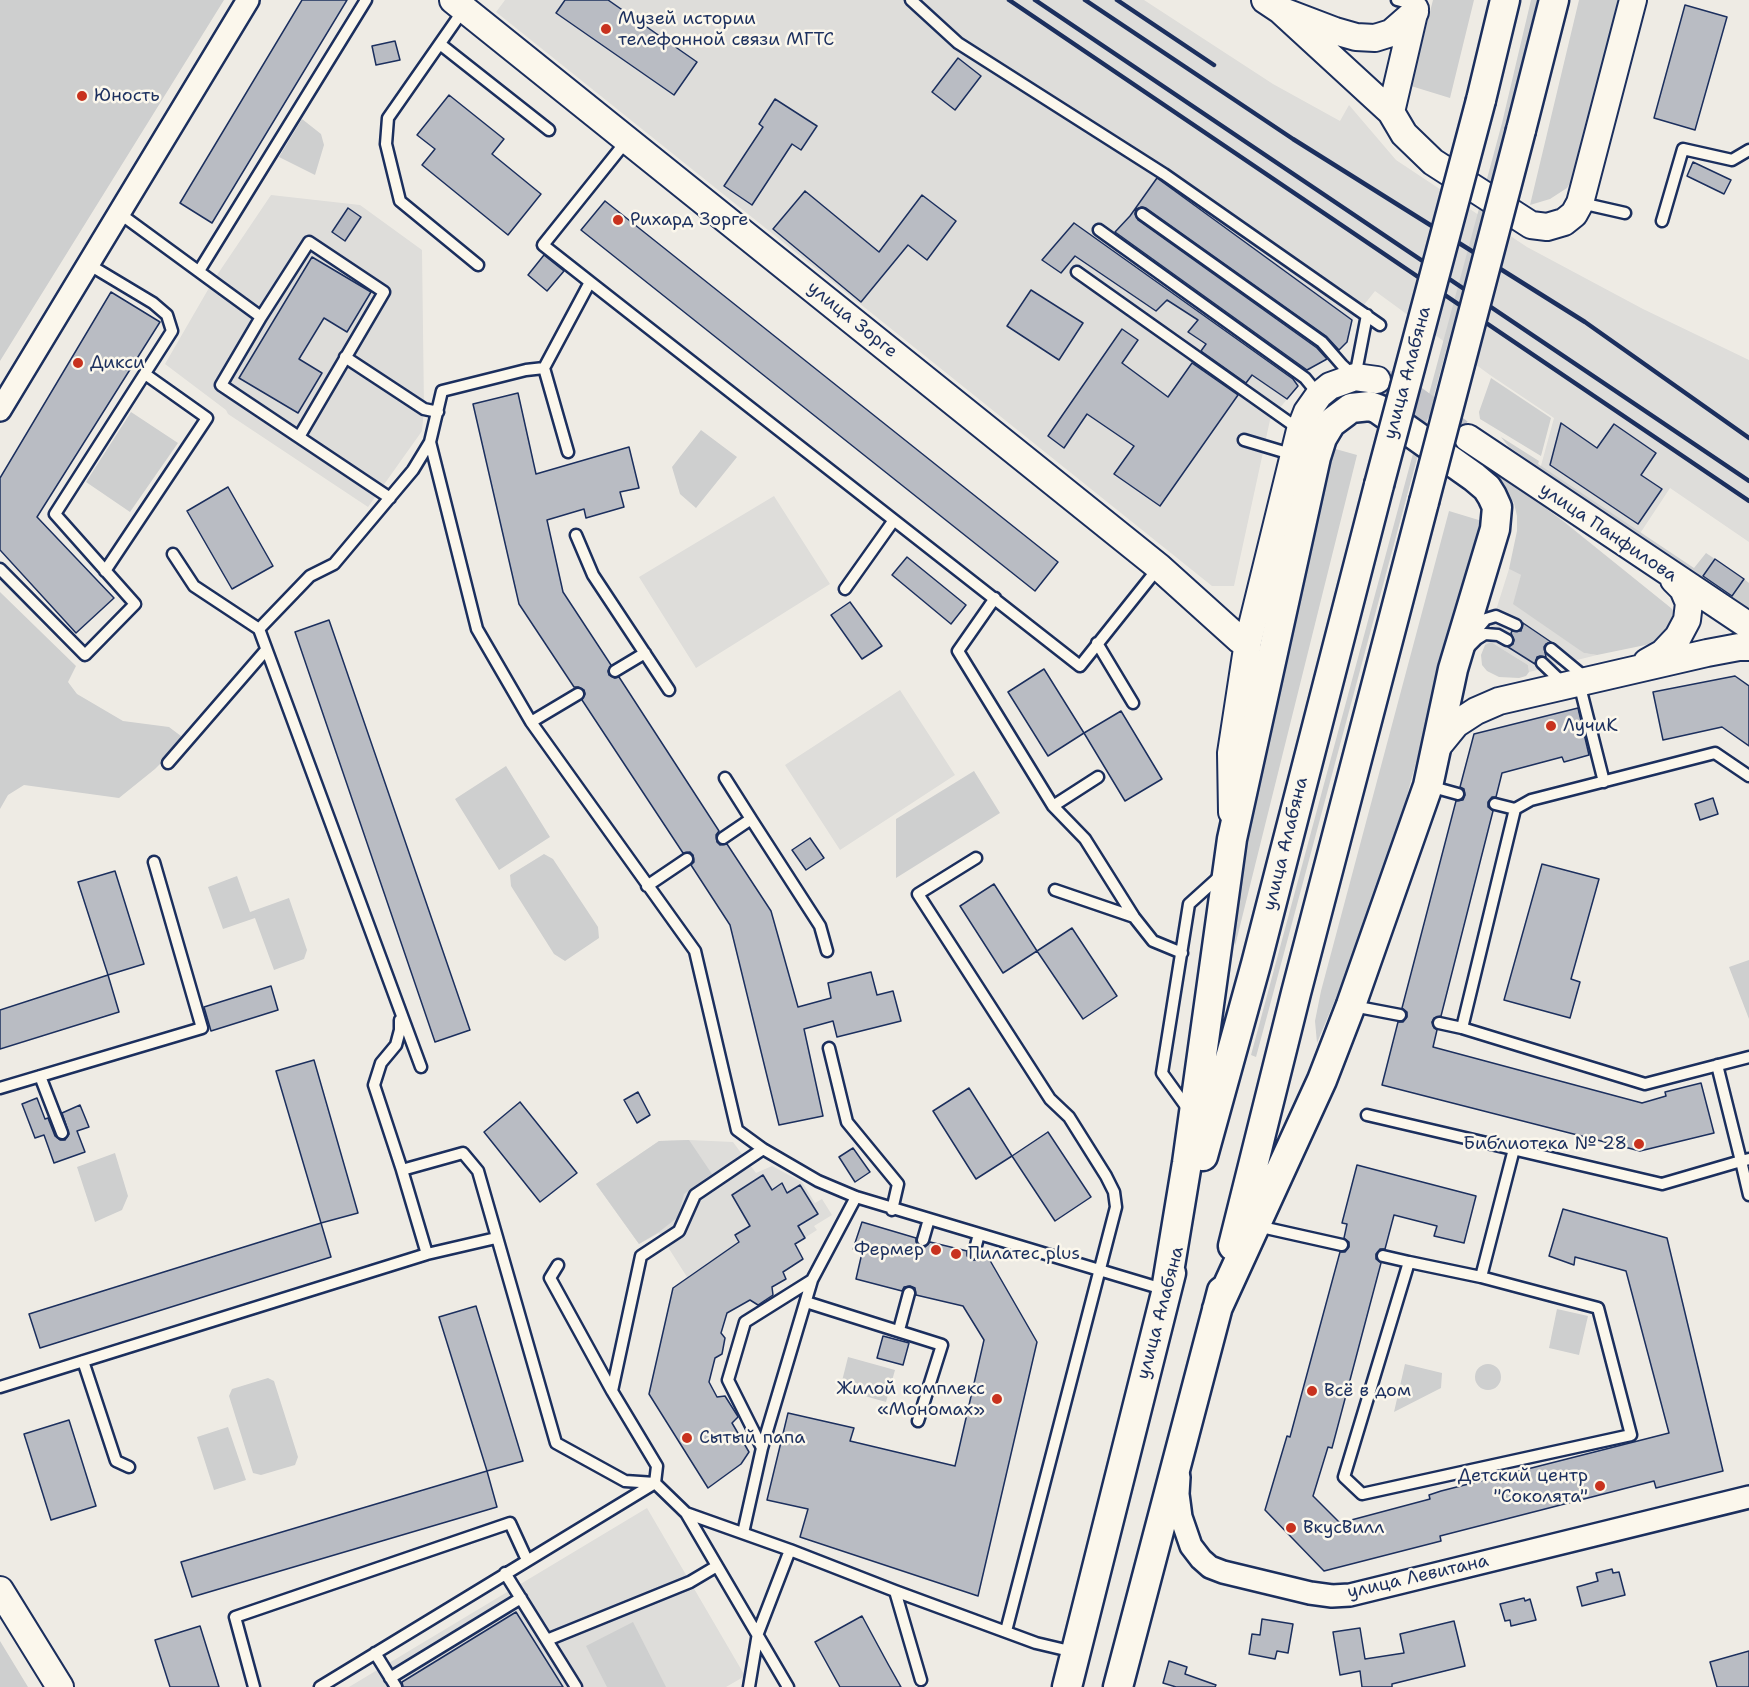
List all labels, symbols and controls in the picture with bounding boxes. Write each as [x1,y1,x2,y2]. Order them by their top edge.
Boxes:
place label: Музей истории телефонной связи МГТС [618,8,834,50]
marker: Музей истории телефонной связи МГТС [599,22,613,36]
place label: Юность [94,85,160,107]
marker: Юность [75,89,89,103]
place label: Рихард Зорге [630,209,749,231]
marker: Рихард Зорге [611,213,625,227]
street label: улица Зорге [803,277,901,363]
street label: улица Алабяна [1380,304,1436,442]
place label: Дикси [90,352,145,374]
marker: Дикси [71,356,85,370]
street label: улица Панфилова [1535,479,1681,587]
place label: ЛучиК [1563,715,1618,737]
marker: ЛучиК [1544,719,1558,733]
street label: улица Алабяна [1259,775,1313,913]
place label: Библиотека № 28 [1463,1133,1627,1155]
marker: Библиотека № 28 [1632,1137,1646,1151]
place label: Фермер [854,1239,924,1261]
marker: Фермер [929,1243,943,1257]
place label: Пилатес plus [968,1243,1080,1265]
street label: улица Алабяна [1133,1244,1189,1382]
marker: Пилатес plus [949,1247,963,1261]
place label: Жилой комплекс «Мономах» [836,1378,985,1420]
place label: Всё в дом [1324,1380,1411,1402]
marker: Всё в дом [1305,1384,1319,1398]
marker: Жилой комплекс «Мономах» [990,1392,1004,1406]
place label: Сытый папа [699,1427,806,1449]
marker: Сытый папа [680,1431,694,1445]
place label: Детский центр "Соколята" [1458,1465,1588,1508]
marker: Детский центр "Соколята" [1593,1479,1607,1493]
place label: ВкусВилл [1303,1517,1384,1539]
marker: ВкусВилл [1284,1521,1298,1535]
street label: улица Левитана [1345,1550,1491,1604]

